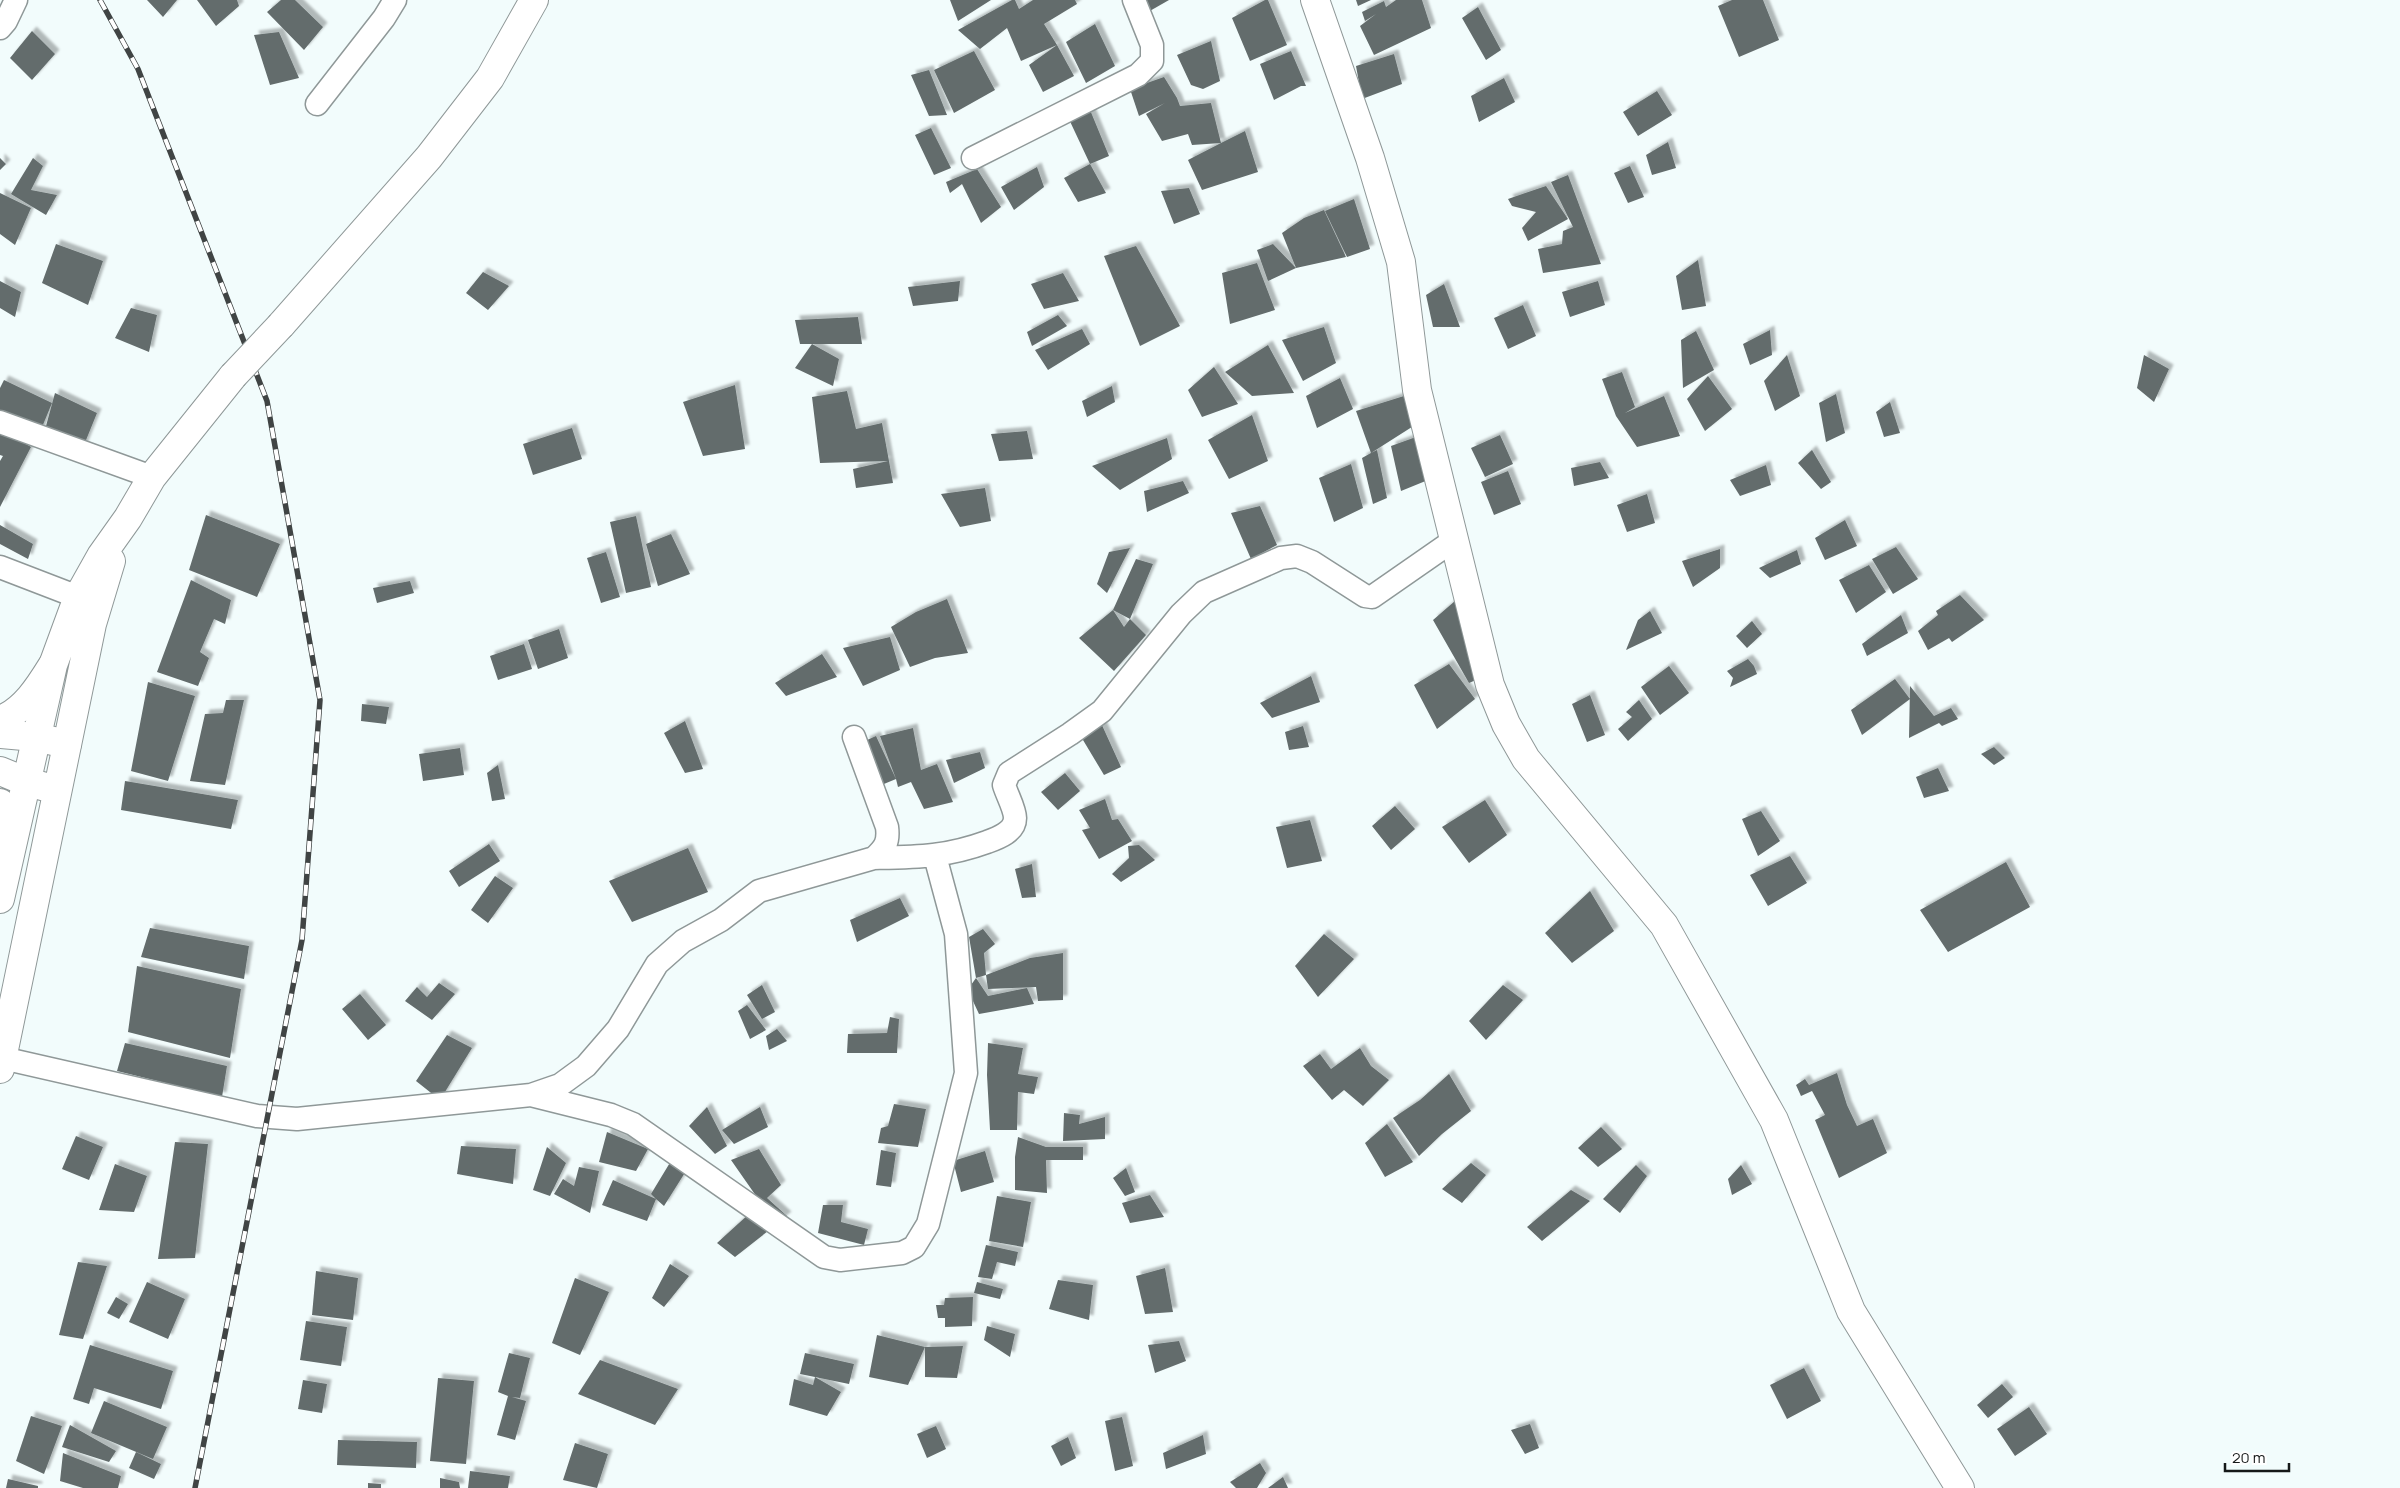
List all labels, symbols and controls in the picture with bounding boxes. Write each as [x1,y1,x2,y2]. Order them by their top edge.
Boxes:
scale bar [2225,1440,2289,1472]
text: 20 m [2232,1447,2265,1468]

